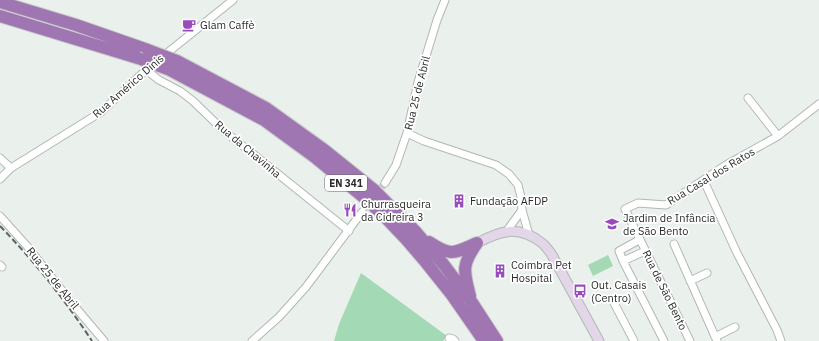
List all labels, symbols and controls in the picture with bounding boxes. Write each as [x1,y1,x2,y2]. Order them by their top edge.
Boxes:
cafe icon: Glam Caffè [181,17,197,33]
place label: Glam Caffè [200,18,255,32]
street label: Rua Américo Dinis [89,51,167,121]
street label: Rua 25 de Abril [401,55,433,131]
street label: Rua da Chavinha [212,117,284,181]
street label: Rua Casal dos Ratos [665,144,757,208]
road number: EN 341 [325,175,367,191]
building icon: Fundação AFDP [451,193,467,209]
place label: Fundação AFDP [470,194,548,208]
place label: Churrasqueira da Cidreira 3 [361,197,431,224]
restaurant icon: Churrasqueira da Cidreira 3 [342,202,358,218]
place label: Jardim de Infância de São Bento [623,211,715,238]
school or university icon: Jardim de Infância de São Bento [604,216,620,232]
street label: Rua 25 de Abril [24,244,82,312]
street label: Rua de São Bento [640,248,690,332]
place label: Coimbra Pet Hospital [511,258,572,285]
building icon: Coimbra Pet Hospital [492,263,508,279]
place label: Out. Casais (Centro) [591,278,647,305]
bus stop icon: Out. Casais (Centro) [572,283,588,299]

